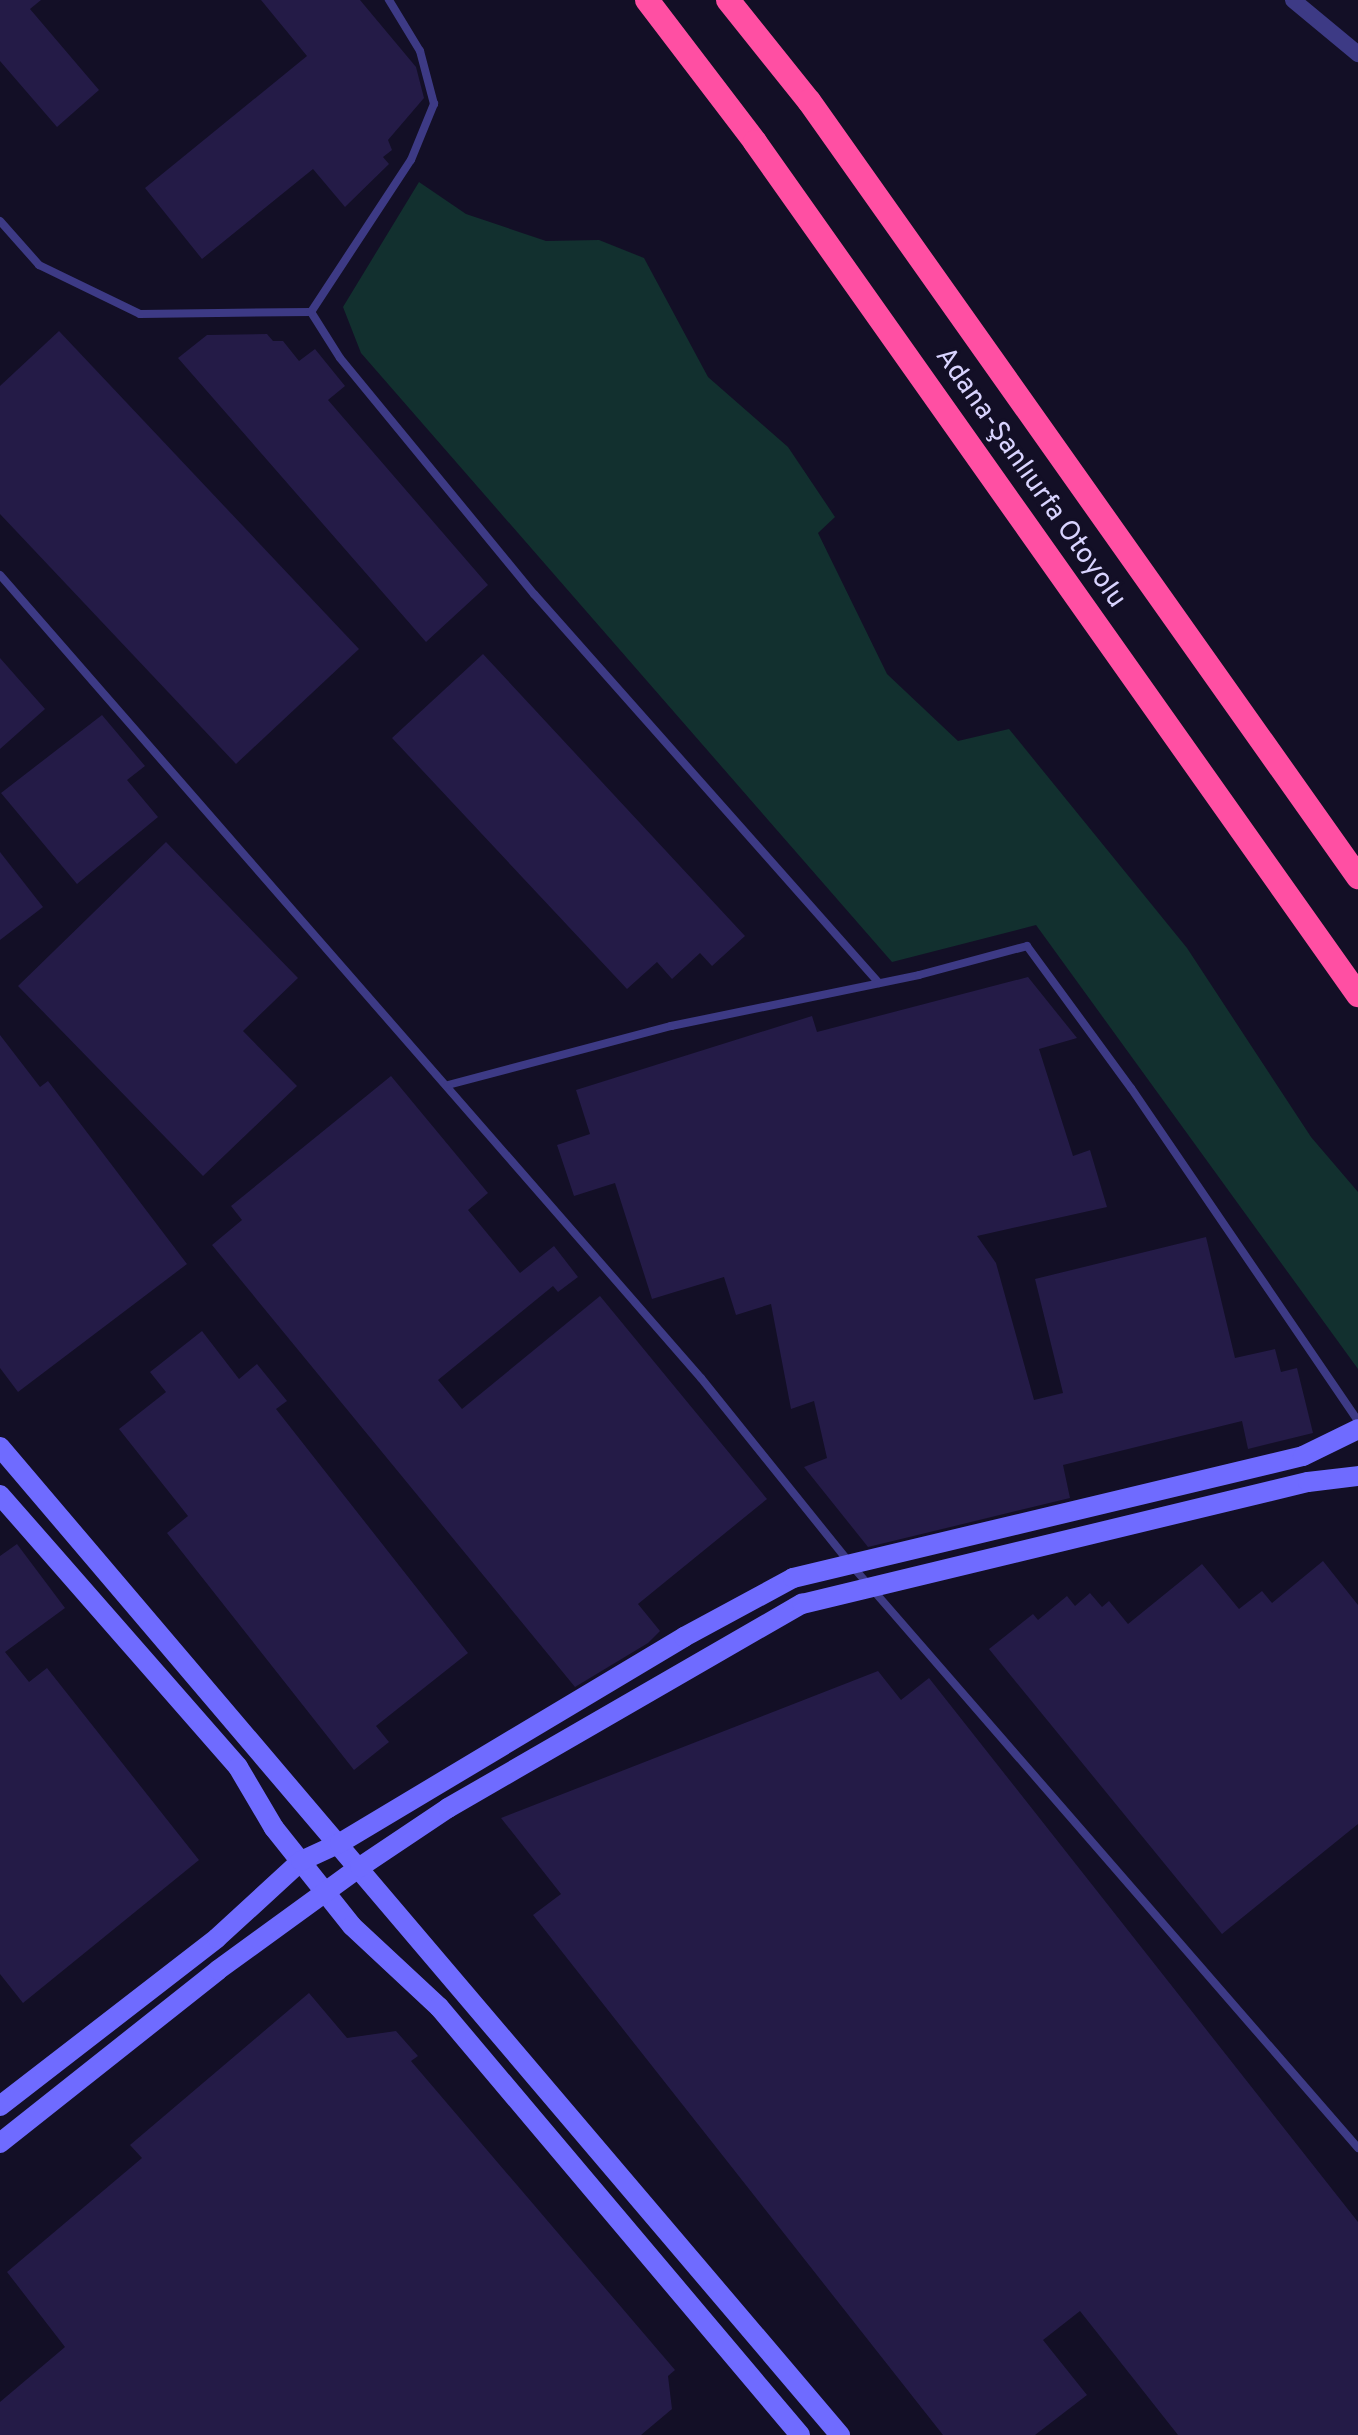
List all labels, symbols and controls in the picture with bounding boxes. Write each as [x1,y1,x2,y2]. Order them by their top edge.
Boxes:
street label: Adana-Şanlıurfa Otoyolu [927,341,1133,615]

